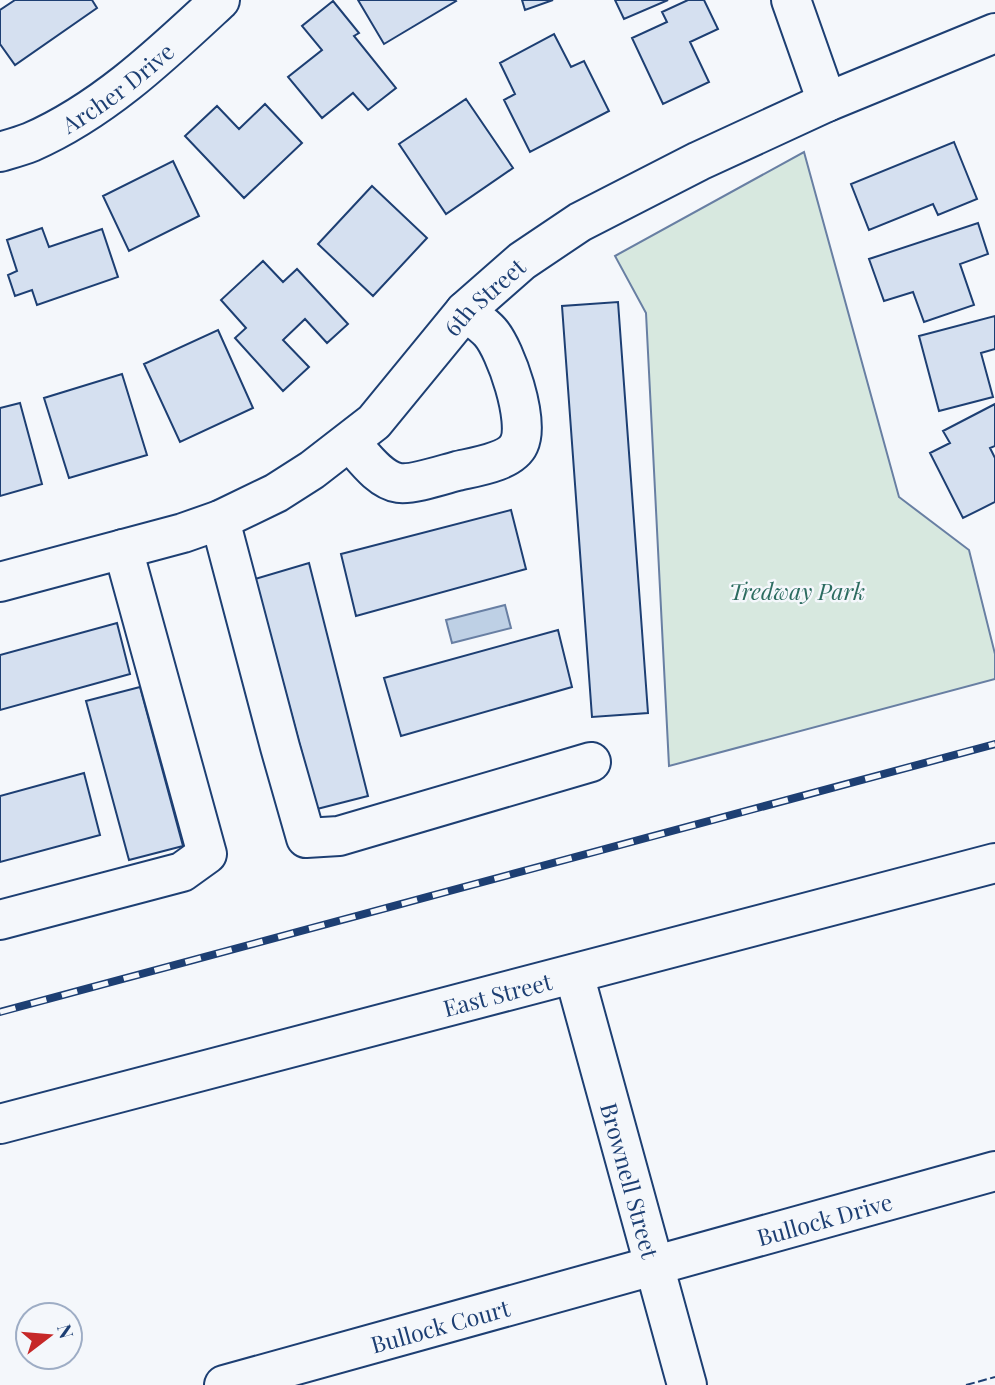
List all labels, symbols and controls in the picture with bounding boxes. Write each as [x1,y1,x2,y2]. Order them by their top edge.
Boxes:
street label: Archer Drive [55,35,180,140]
street label: 6th Street [436,250,532,342]
park label: Tredway Park [729,575,865,606]
street label: East Street [440,964,556,1023]
street label: Brownell Street [595,1099,667,1263]
street label: Bullock Drive [753,1185,895,1252]
street label: Bullock Court [367,1291,514,1359]
north arrow [14,1301,84,1371]
text: N [52,1321,81,1341]

